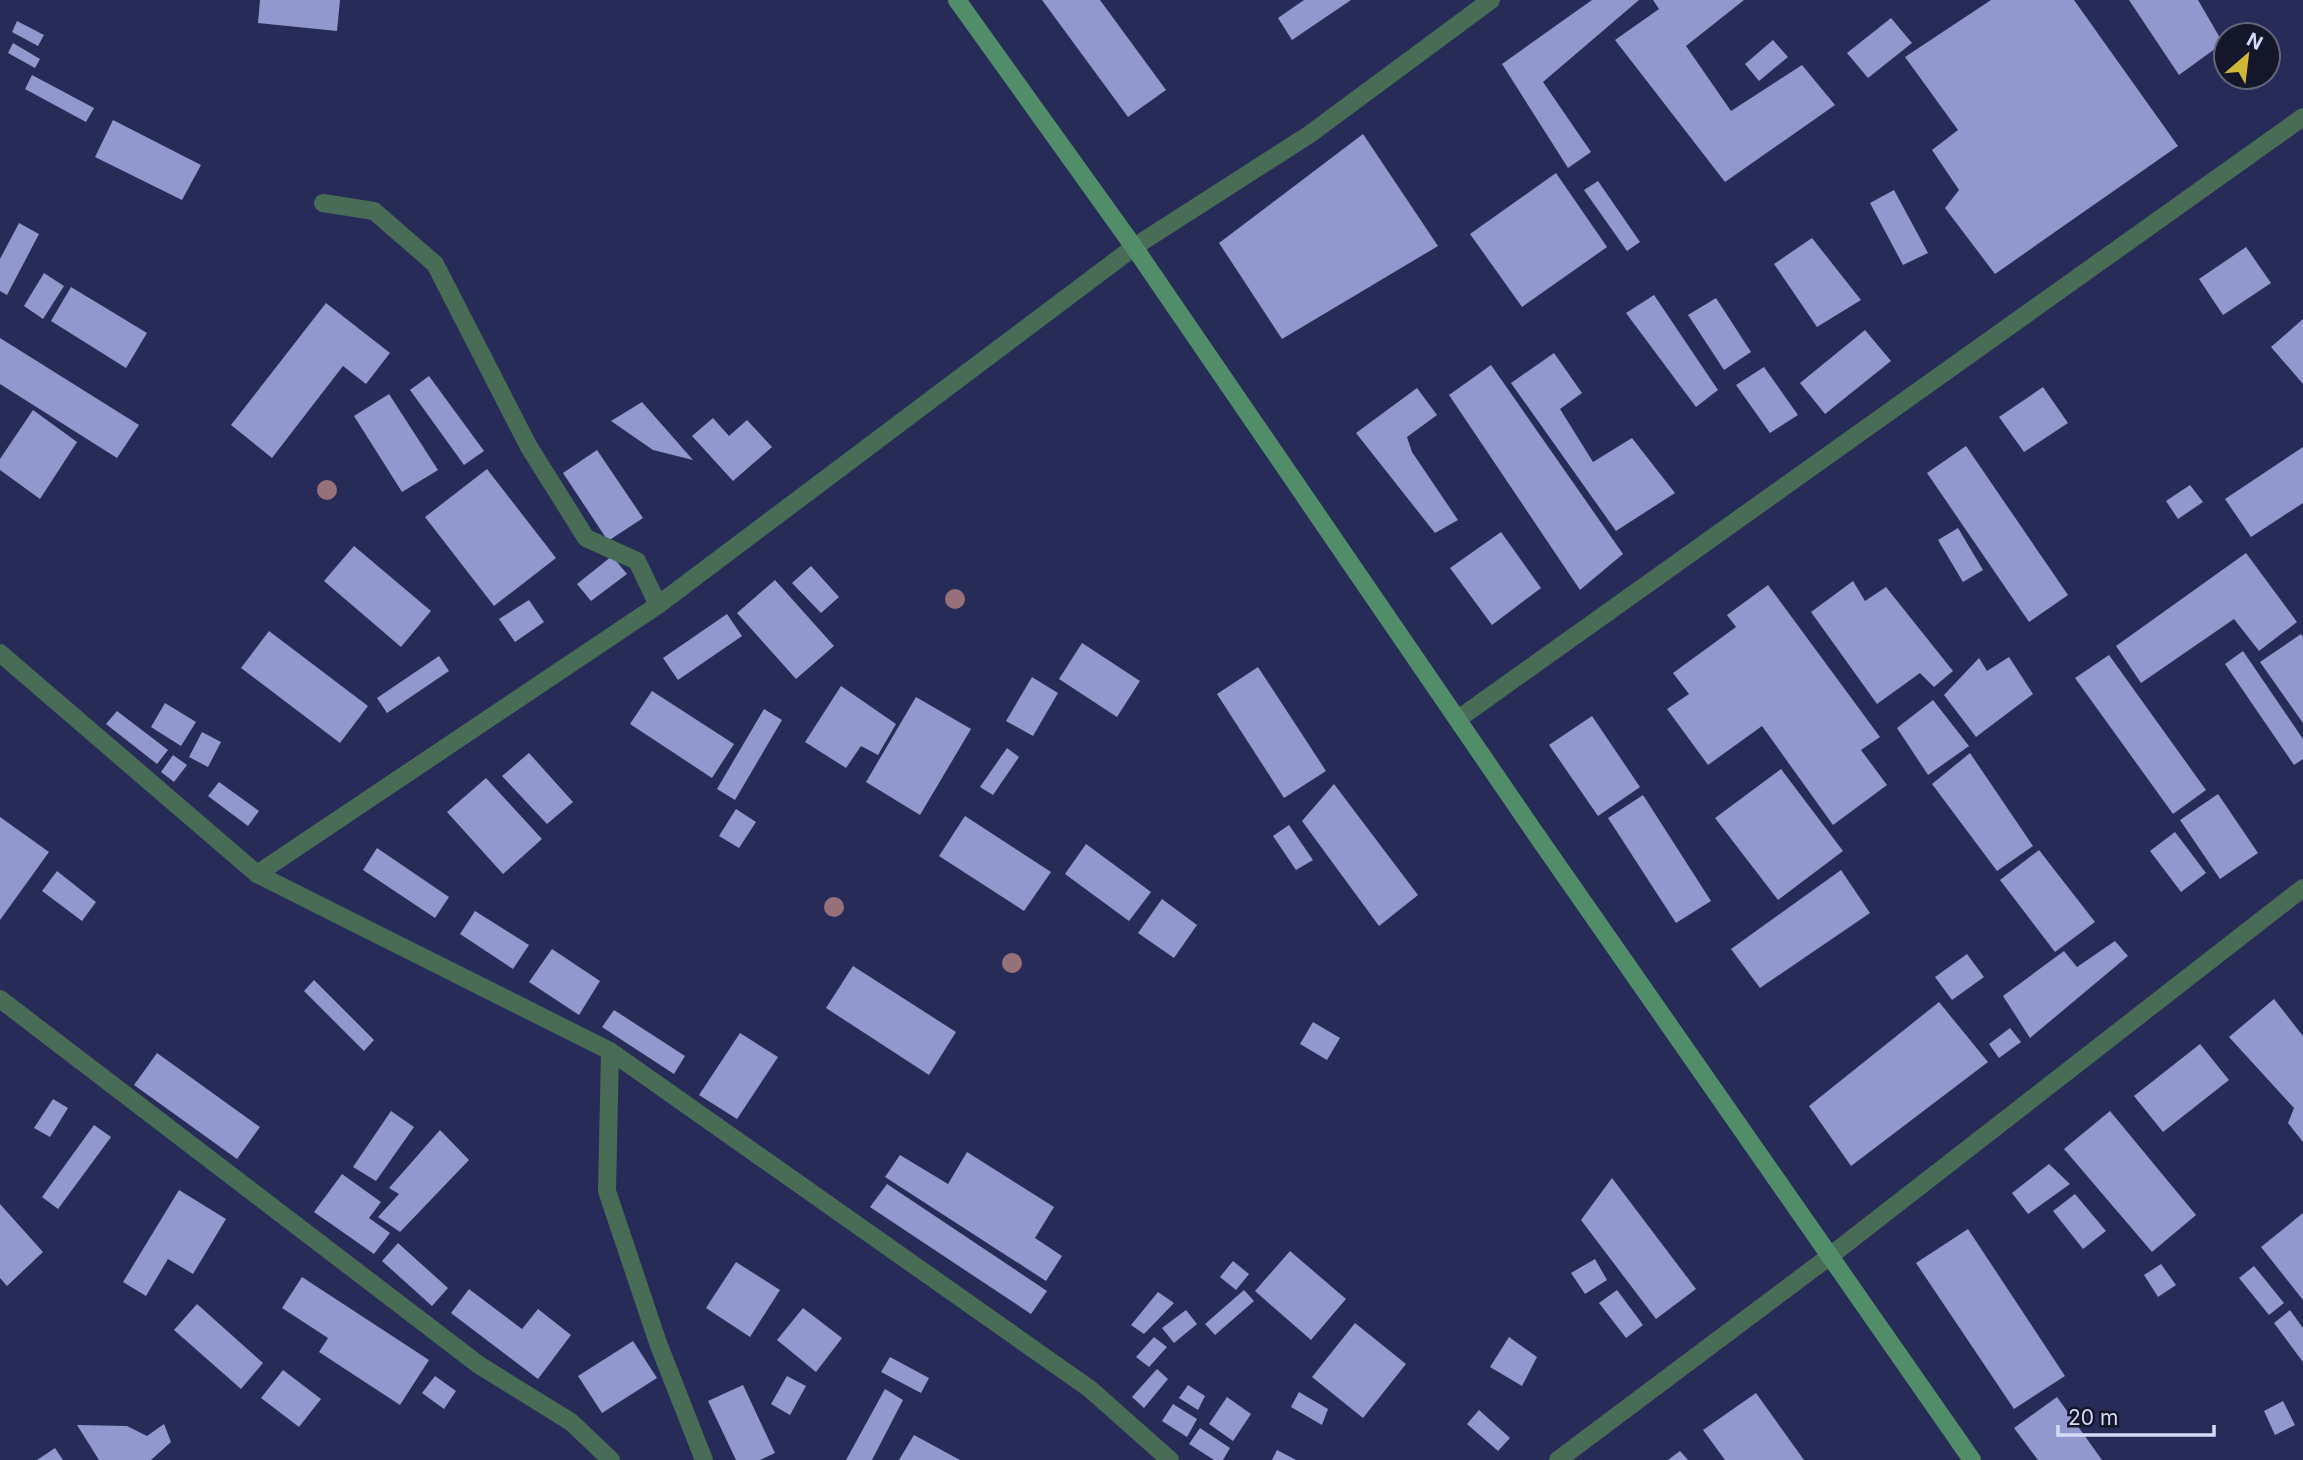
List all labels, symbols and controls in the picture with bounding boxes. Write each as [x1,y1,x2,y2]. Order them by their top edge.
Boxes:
north arrow [2212,21,2282,91]
text: N [2243,28,2267,55]
scale bar [2058,1394,2214,1438]
text: 20 m [2068,1405,2118,1430]

